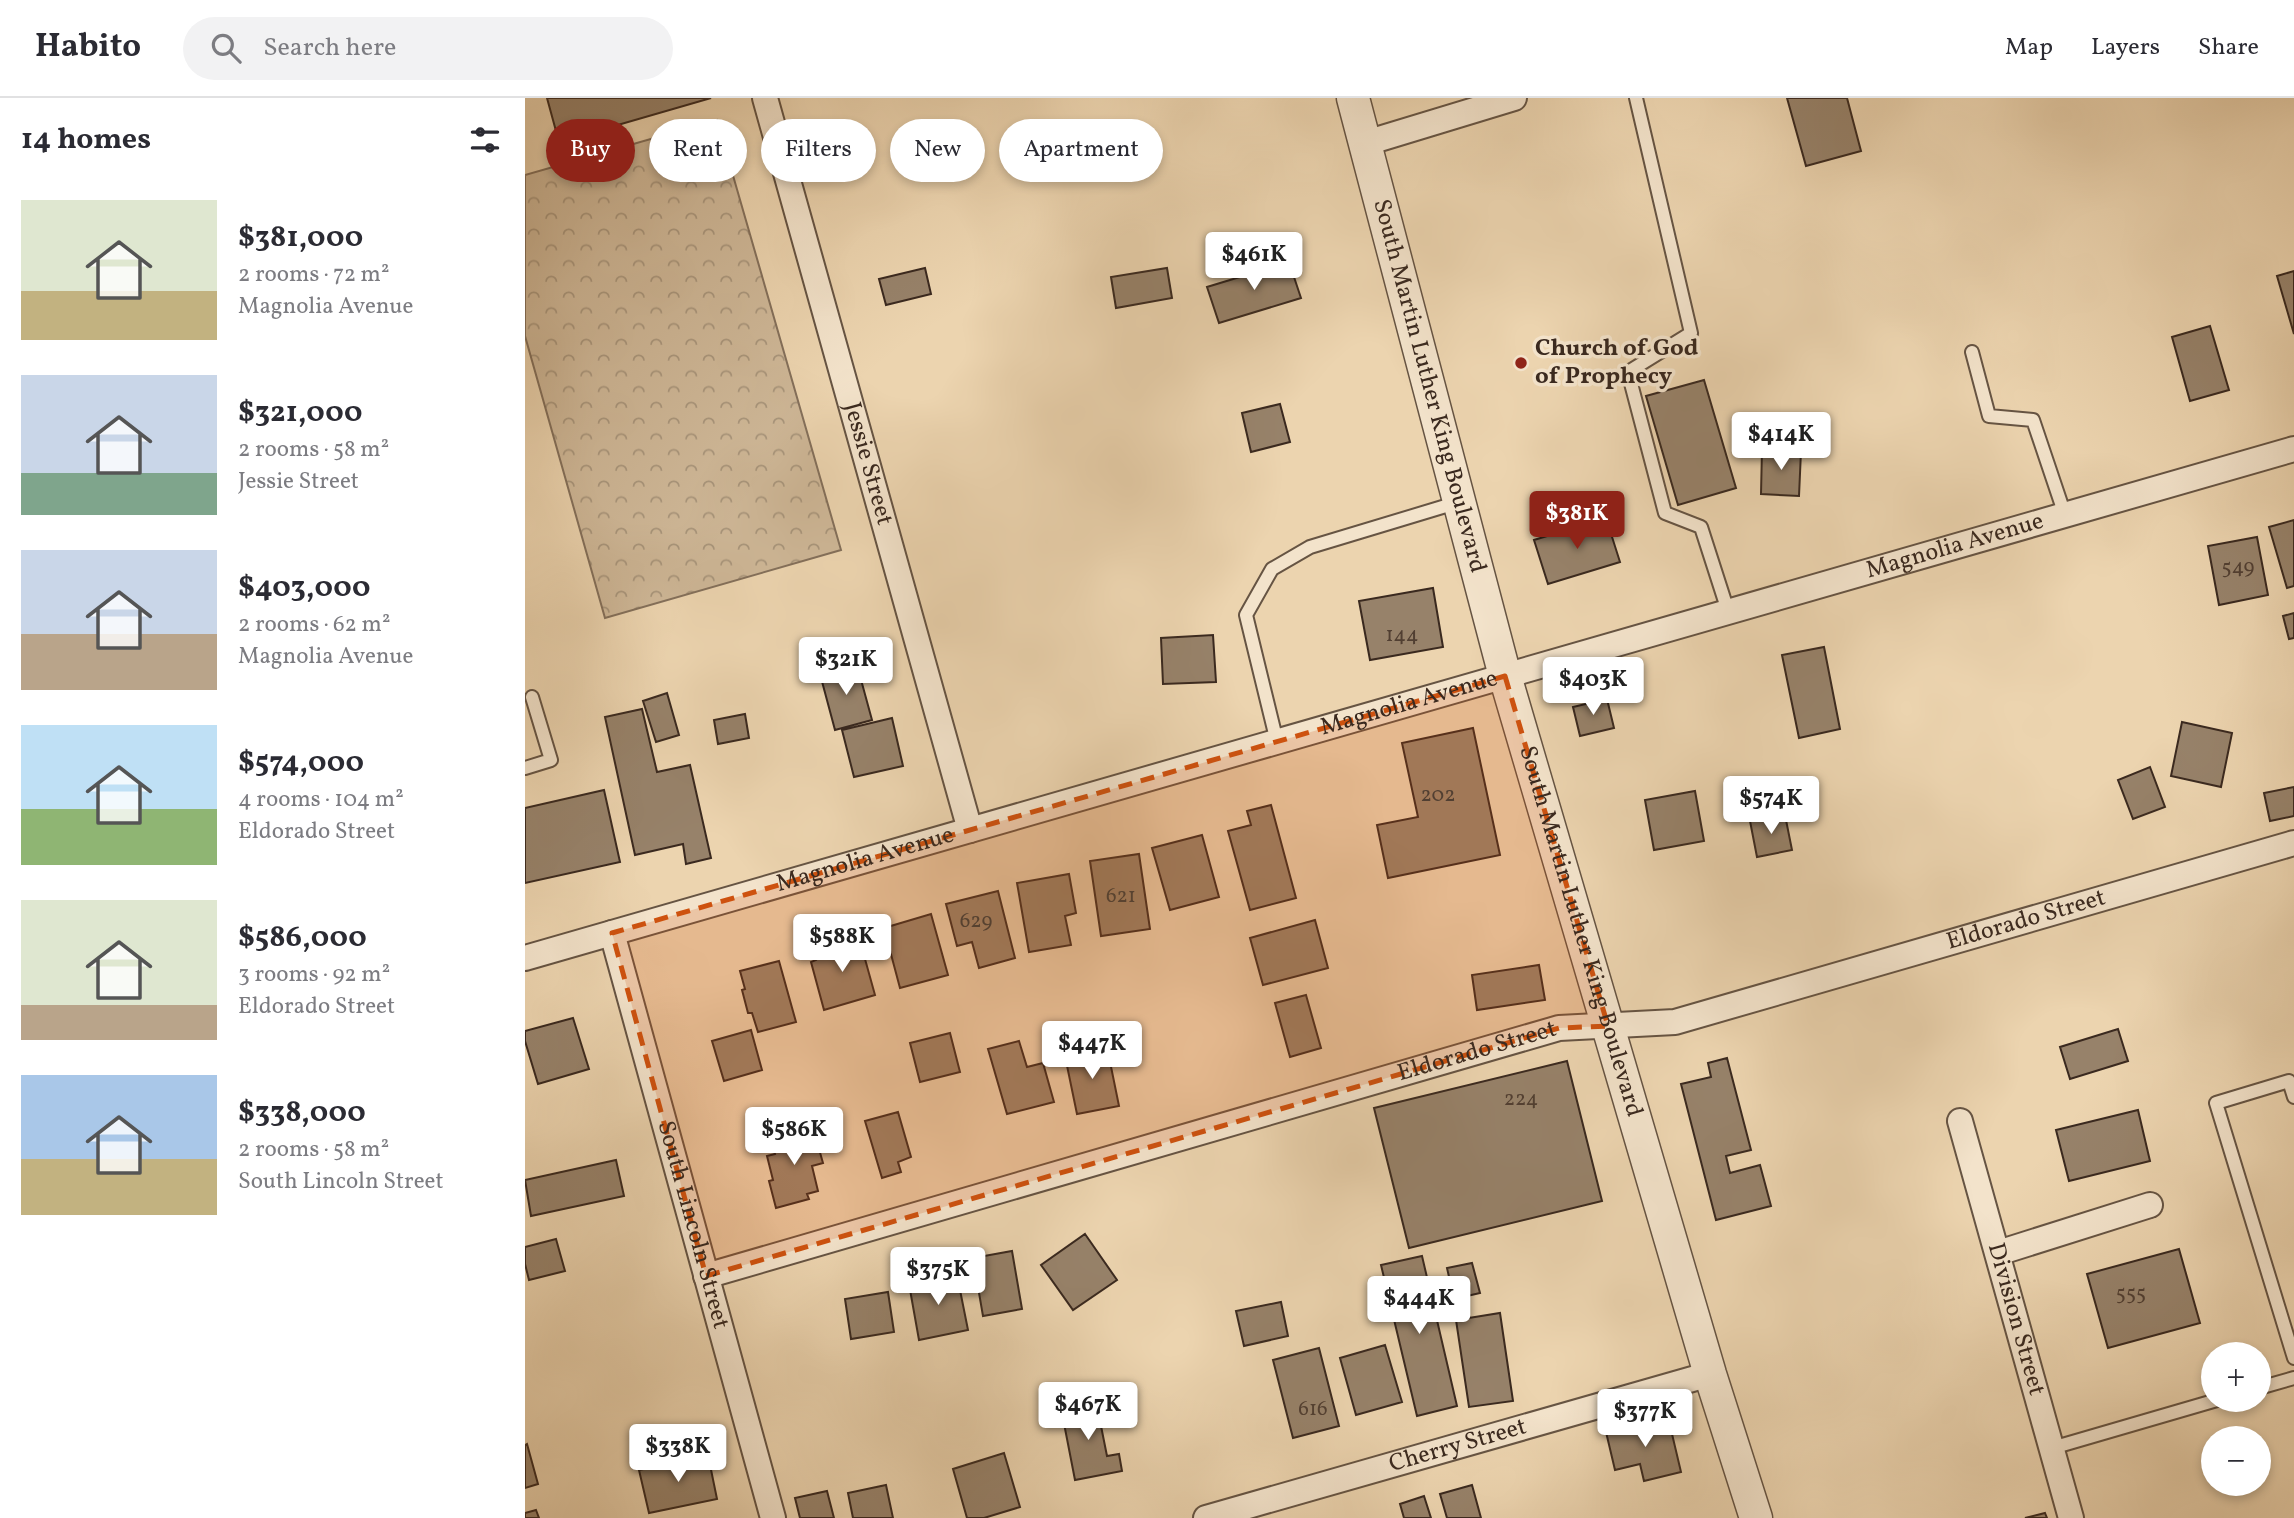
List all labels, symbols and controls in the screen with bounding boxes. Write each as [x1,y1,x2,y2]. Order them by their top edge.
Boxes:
search box [183,17,673,80]
text: Habito [35,25,141,71]
icon: search [207,29,245,67]
text: Search here [263,30,396,66]
text: Map [2005,31,2053,65]
text: Layers [2091,31,2160,65]
text: Share [2198,31,2259,65]
text: 14 homes [21,119,151,161]
chip: Buy [546,119,635,182]
chip: Rent [649,119,747,182]
chip: Filters [761,119,876,182]
chip: New [890,119,985,182]
chip: Apartment [999,119,1163,182]
icon: filters [466,121,504,159]
street label: South Martin Luther King Boulevard [1363,196,1494,577]
text: $381,000 [238,217,363,259]
icon: home [77,228,161,312]
pin: $461K [1205,232,1303,292]
text: $461K [1221,239,1287,271]
text: 2 rooms · 72 m² [238,259,389,291]
text: Magnolia Avenue [238,291,413,323]
place label: Church of God of Prophecy [1535,332,1699,394]
marker: Church of God of Prophecy [1513,355,1529,371]
text: $321,000 [238,392,362,434]
street label: Jessie Street [834,399,901,529]
icon: home [77,403,161,487]
pin: $414K [1732,412,1830,472]
text: $414K [1748,419,1814,451]
text: 2 rooms · 58 m² [238,434,389,466]
text: Jessie Street [238,466,359,498]
pin: $381K [1528,491,1626,551]
text: $381K [1546,498,1609,530]
street label: Magnolia Avenue [1862,505,2048,588]
house number: 549 [2222,553,2255,582]
text: $403,000 [238,567,370,609]
icon: home [77,578,161,662]
text: 2 rooms · 62 m² [238,609,390,641]
house number: 144 [1385,621,1419,650]
pin: $321K [797,638,895,697]
text: Magnolia Avenue [238,641,413,673]
text: $321K [815,644,877,676]
pin: $403K [1544,658,1642,717]
street label: Magnolia Avenue [1316,662,1502,745]
text: $403K [1559,664,1627,696]
text: $574,000 [238,742,364,784]
street label: South Martin Luther King Boulevard [1509,742,1651,1121]
icon: home [77,753,161,837]
pin: $574K [1722,776,1820,836]
house number: 202 [1421,781,1455,810]
text: $574K [1739,783,1803,815]
text: 4 rooms · 104 m² [238,784,404,816]
text: Eldorado Street [238,816,395,848]
street label: Magnolia Avenue [772,818,958,902]
street label: Eldorado Street [1943,881,2110,960]
house number: 621 [1106,882,1136,911]
house number: 629 [960,907,992,936]
pin: $588K [793,914,891,974]
text: $586,000 [238,917,367,959]
text: $588K [809,921,875,953]
icon: home [77,928,161,1012]
text: 3 rooms · 92 m² [238,959,390,991]
text: Eldorado Street [238,991,395,1023]
street label: Eldorado Street [1394,1013,1561,1091]
pin: $447K [1043,1021,1141,1081]
text: $447K [1058,1028,1126,1060]
house number: 224 [1504,1085,1538,1114]
text: $338,000 [238,1092,366,1134]
icon: home [77,1103,161,1187]
pin: $586K [745,1108,843,1167]
text: $586K [761,1114,827,1146]
street label: South Lincoln Street [648,1117,737,1333]
text: 2 rooms · 58 m² [238,1134,389,1166]
text: South Lincoln Street [238,1166,444,1198]
street label: Division Street [1978,1239,2053,1400]
pin: $375K [889,1248,987,1307]
text: $375K [906,1254,970,1286]
pin: $444K [1370,1276,1468,1336]
house number: 555 [2116,1279,2146,1308]
text: $444K [1383,1283,1455,1315]
map controls [2201,1342,2271,1496]
button: + [2201,1342,2271,1412]
pin: $467K [1039,1382,1137,1442]
text: $467K [1055,1389,1121,1421]
pin: $377K [1596,1390,1694,1449]
house number: 616 [1298,1395,1328,1424]
text: $377K [1613,1396,1677,1428]
street label: Cherry Street [1385,1410,1531,1482]
pin: $338K [629,1424,727,1484]
button: − [2201,1426,2271,1496]
text: $338K [645,1431,711,1463]

